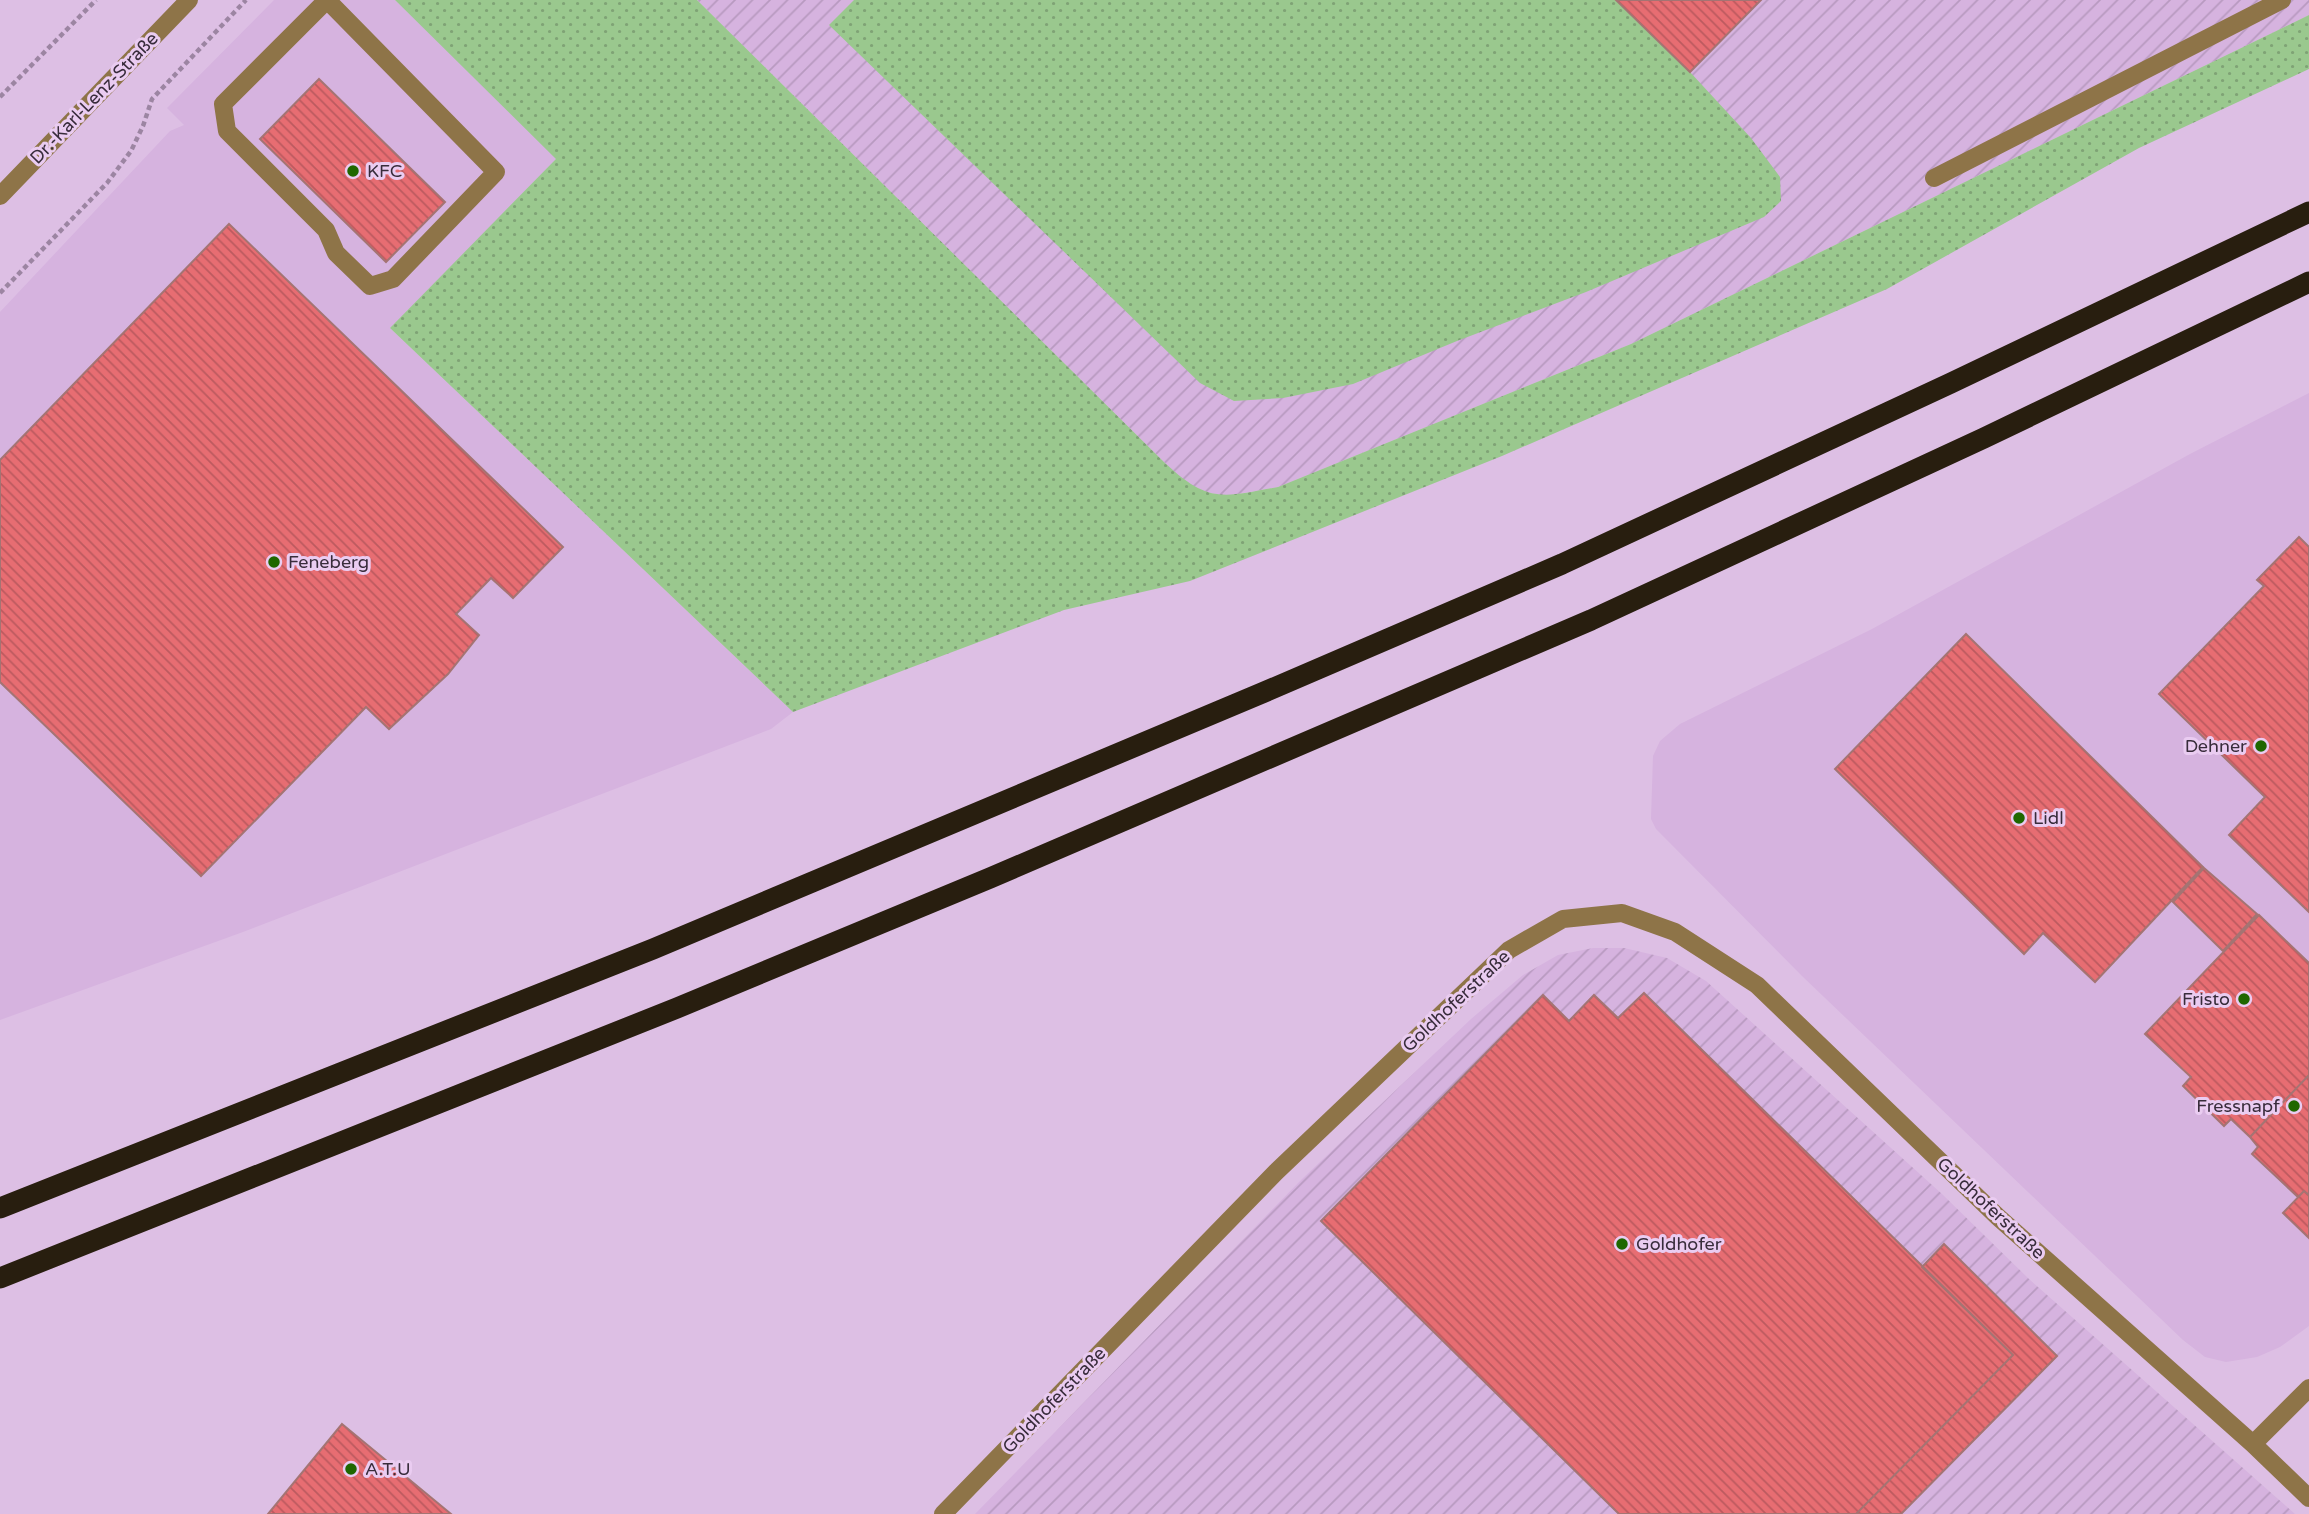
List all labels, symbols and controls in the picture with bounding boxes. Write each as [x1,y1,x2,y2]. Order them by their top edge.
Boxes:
street label: Dr.-Karl-Lenz-Straße [25,28,163,168]
place label: KFC [367,160,402,182]
marker: KFC [345,163,361,179]
place label: Feneberg [288,551,369,573]
marker: Feneberg [266,554,282,570]
place label: Dehner [2185,735,2247,757]
marker: Dehner [2253,738,2269,754]
place label: Lidl [2033,807,2064,829]
marker: Lidl [2011,810,2027,826]
street label: Goldhoferstraße [1398,945,1514,1057]
place label: Fristo [2182,988,2230,1010]
marker: Fristo [2236,991,2252,1007]
place label: Fressnapf [2196,1095,2280,1117]
marker: Fressnapf [2286,1098,2302,1114]
street label: Goldhoferstraße [1933,1152,2049,1264]
place label: Goldhofer [1636,1233,1722,1255]
marker: Goldhofer [1614,1236,1630,1252]
street label: Goldhoferstraße [998,1342,1110,1458]
place label: A.T.U [365,1458,411,1480]
marker: A.T.U [343,1461,359,1477]

